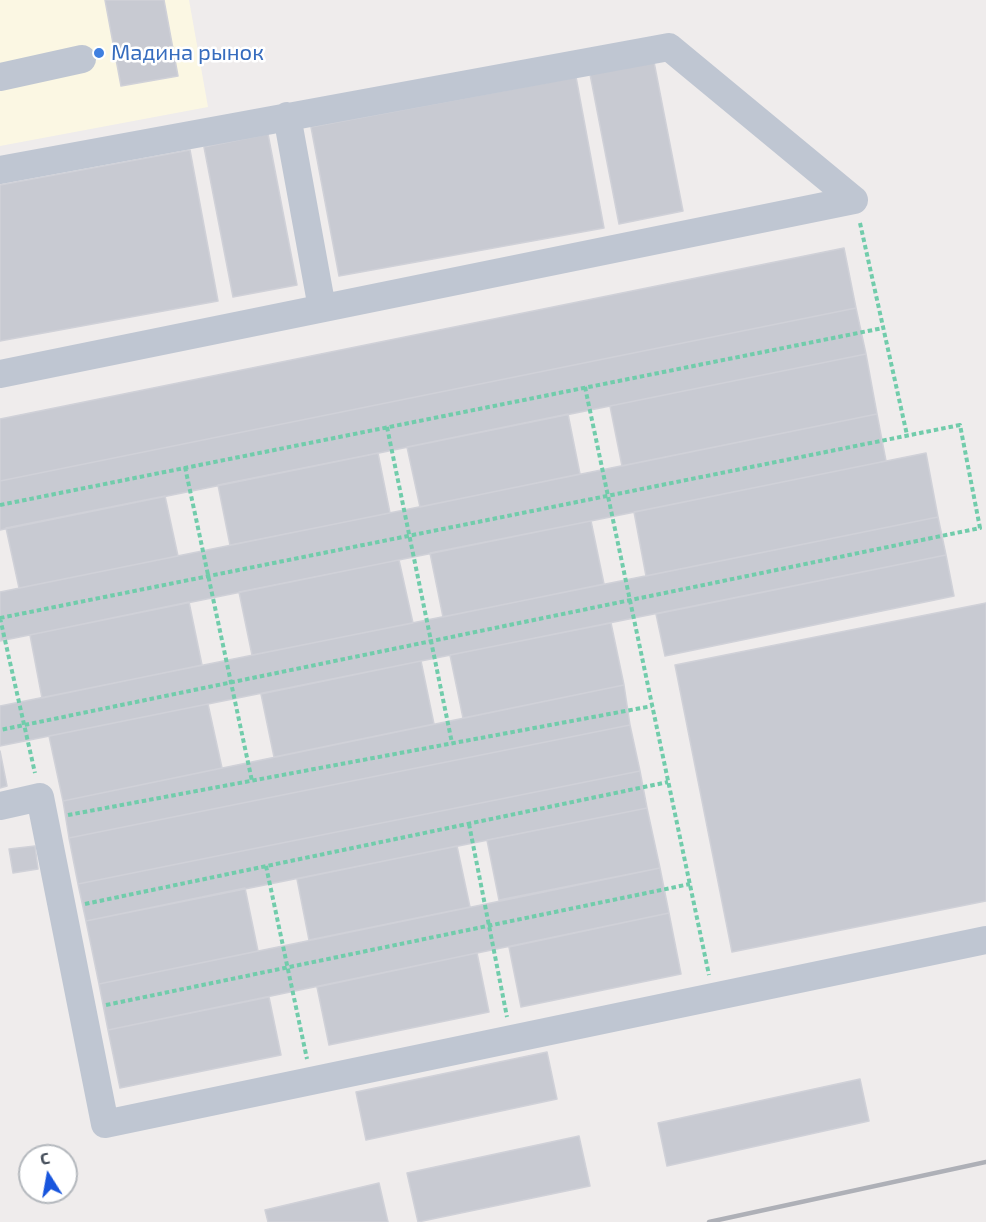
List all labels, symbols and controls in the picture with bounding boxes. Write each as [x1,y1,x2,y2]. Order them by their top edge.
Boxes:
place label: Мадина рынок [111,40,264,66]
marker: Мадина рынок [92,46,106,60]
north arrow [18,1144,78,1204]
text: С [38,1148,51,1168]

